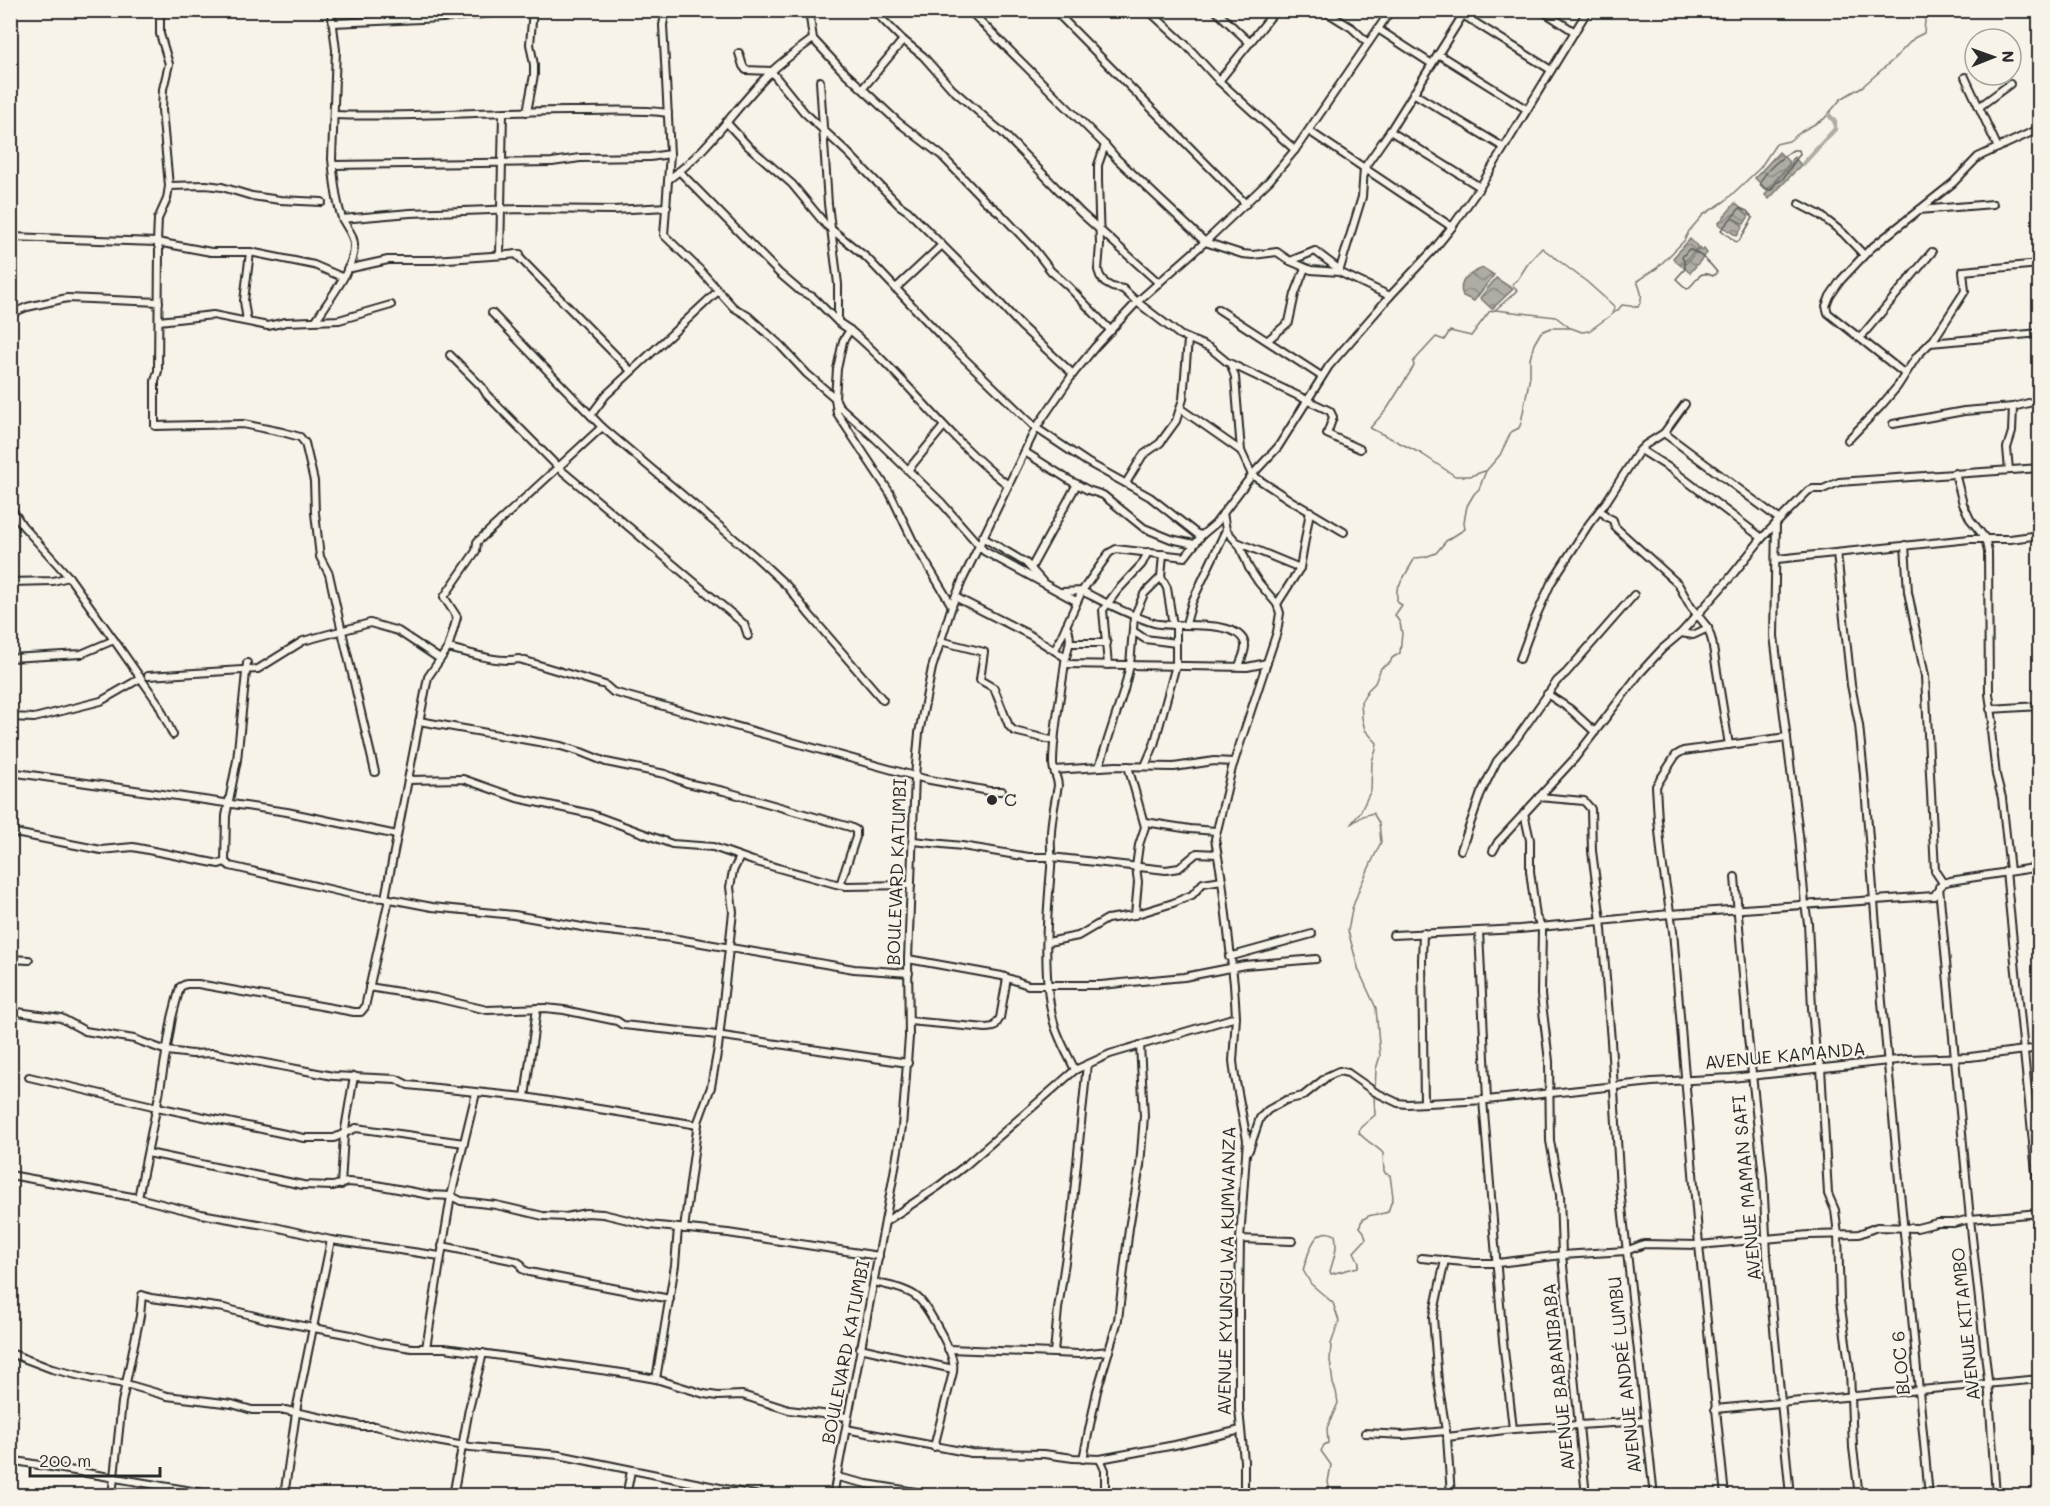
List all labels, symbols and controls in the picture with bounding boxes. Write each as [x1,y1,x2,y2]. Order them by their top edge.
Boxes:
north arrow [1963,27,2023,87]
text: N [1998,50,2019,63]
street label: BOULEVARD KATUMBI [881,778,911,966]
place label: C [1004,787,1017,811]
marker: C [985,793,999,807]
street label: AVENUE KAMANDA [1704,1036,1866,1074]
street label: AVENUE MAMAN SAFI [1726,1094,1766,1282]
street label: AVENUE KYUNGU WA KUMWANZA [1211,1126,1241,1416]
street label: AVENUE KITAMBO [1945,1246,1985,1402]
street label: BOULEVARD KATUMBI [815,1258,875,1446]
street label: AVENUE ANDRÉ LUMBU [1602,1276,1646,1475]
street label: AVENUE BABANIBABA [1536,1282,1580,1472]
street label: BLOC 6 [1885,1330,1915,1396]
scale bar [30,1440,160,1478]
text: 200 m [39,1448,91,1472]

